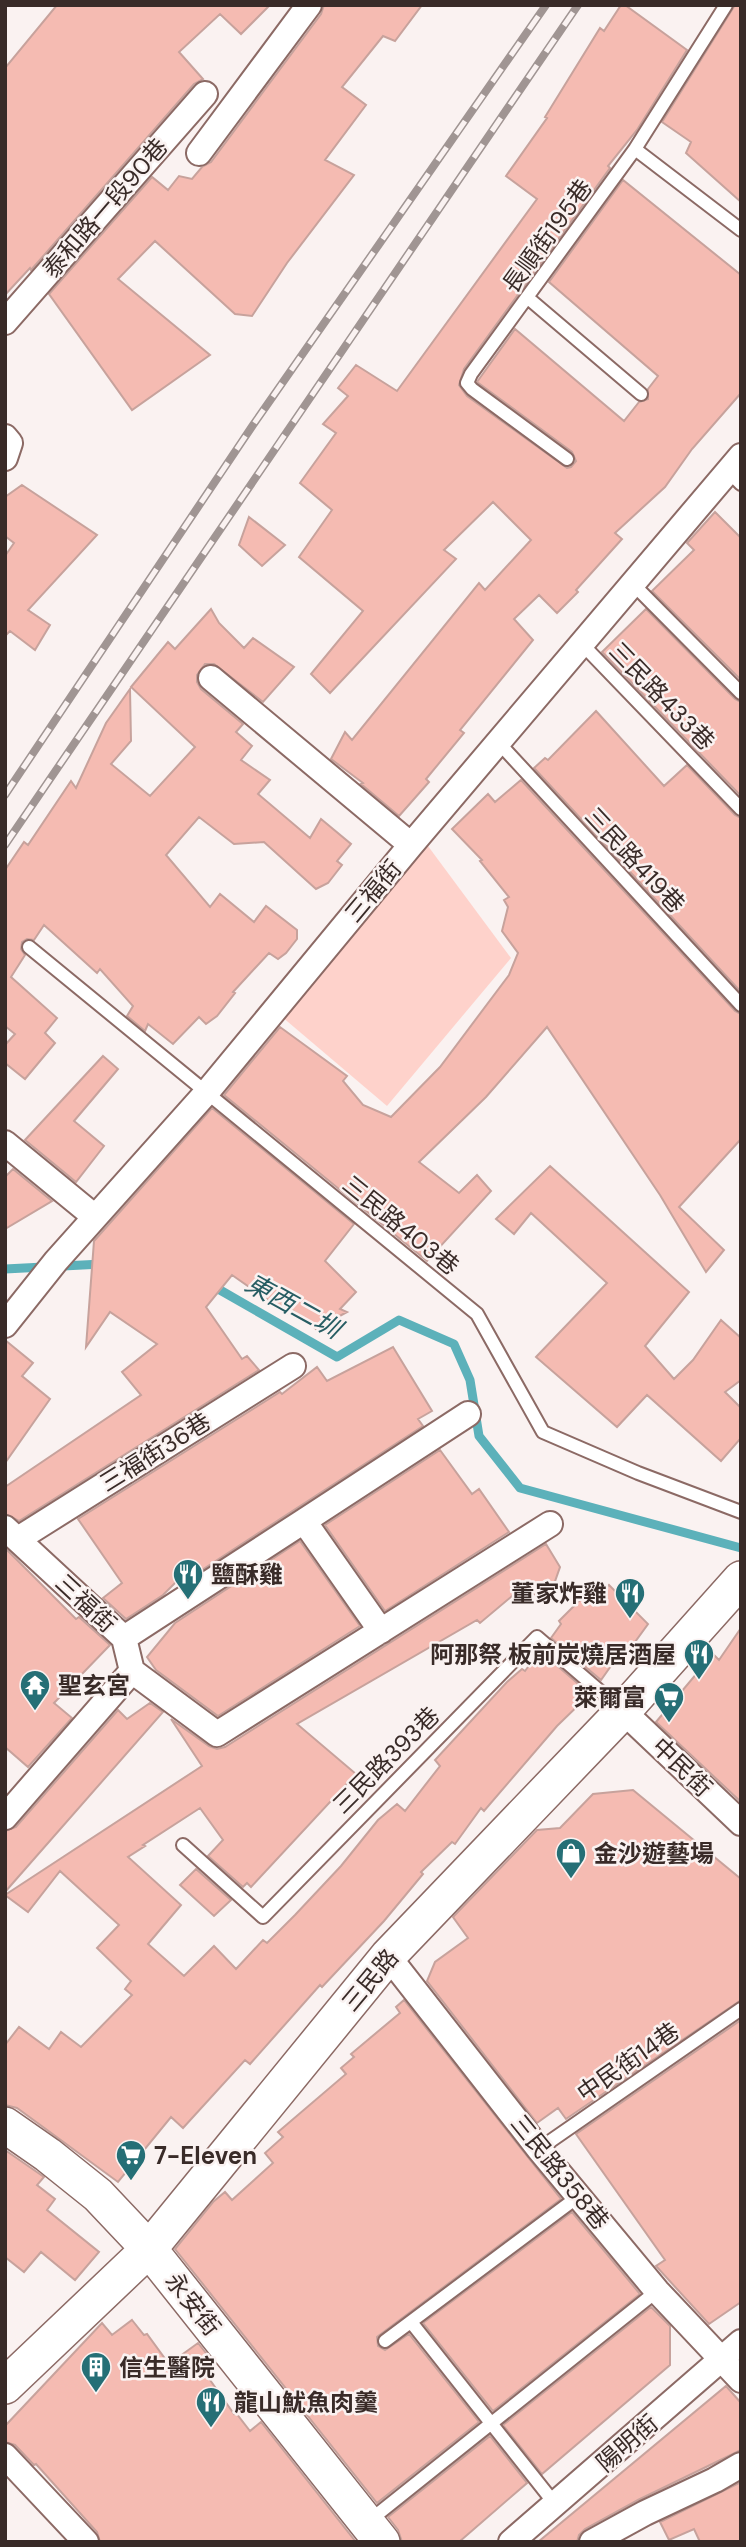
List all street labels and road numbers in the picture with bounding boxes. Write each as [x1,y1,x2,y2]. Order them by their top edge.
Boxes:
street label: 泰和路一段90巷 [36,132,174,284]
street label: 長順街195巷 [495,173,599,299]
street label: 三民路433巷 [603,635,721,757]
street label: 三民路419巷 [578,801,692,919]
street label: 三福街 [338,853,408,929]
street label: 三民路403巷 [336,1169,466,1281]
street label: 三福街36巷 [94,1406,216,1498]
street label: 三福街 [49,1567,123,1639]
street label: 三民路393巷 [326,1700,446,1820]
street label: 中民街 [645,1731,719,1803]
street label: 三民路 [335,1942,405,2018]
street label: 中民街14巷 [571,2015,685,2109]
street label: 三民路358巷 [504,2108,616,2236]
street label: 永安街 [159,2266,227,2342]
street label: 陽明街 [590,2408,664,2478]

